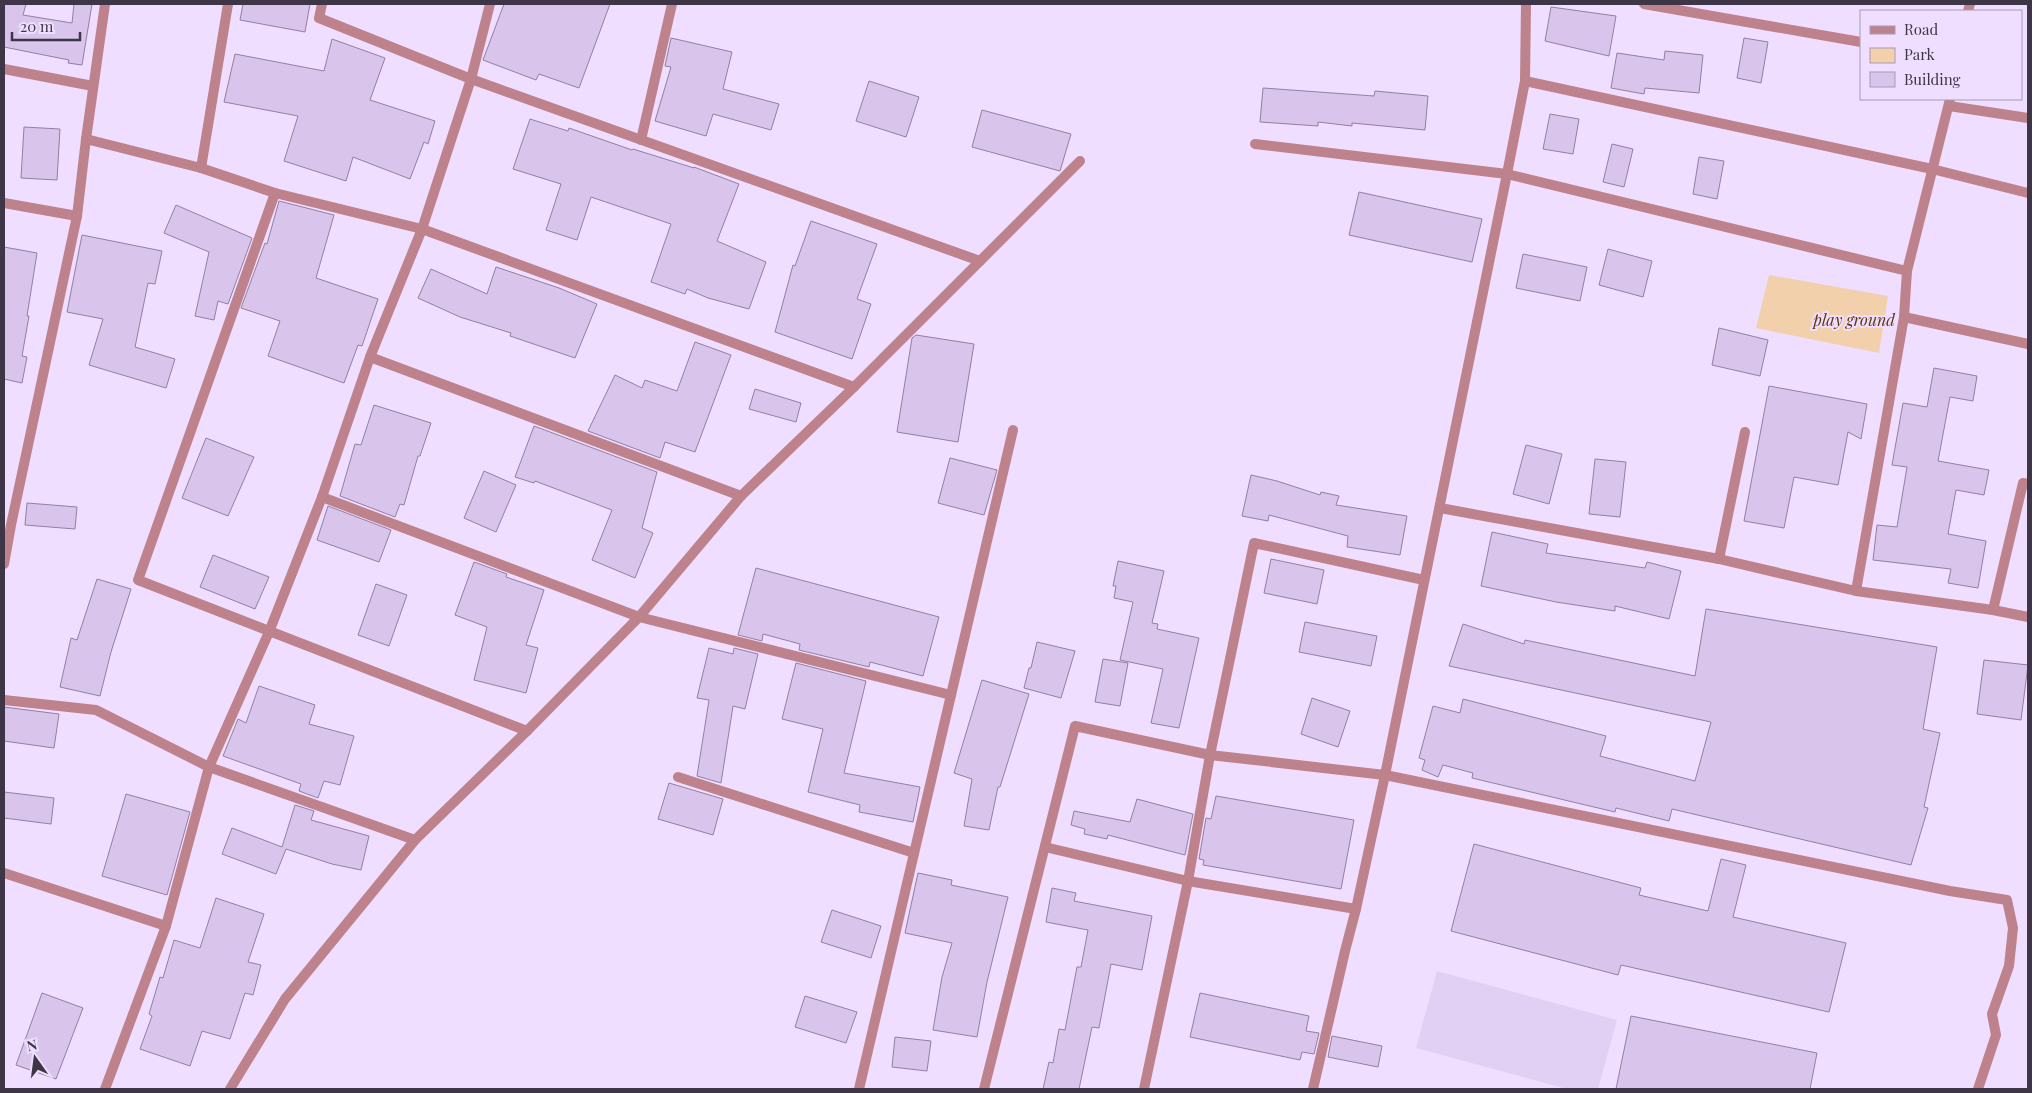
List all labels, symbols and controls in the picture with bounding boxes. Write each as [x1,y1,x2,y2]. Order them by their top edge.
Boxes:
scale bar [12,10,80,42]
legend [1860,10,2022,100]
text: 20 m [20,16,54,36]
text: Road [1904,19,1938,39]
text: Park [1904,44,1936,64]
text: Building [1904,69,1961,89]
park label: play ground [1811,309,1896,330]
north arrow [10,1033,60,1083]
text: N [25,1034,39,1055]

